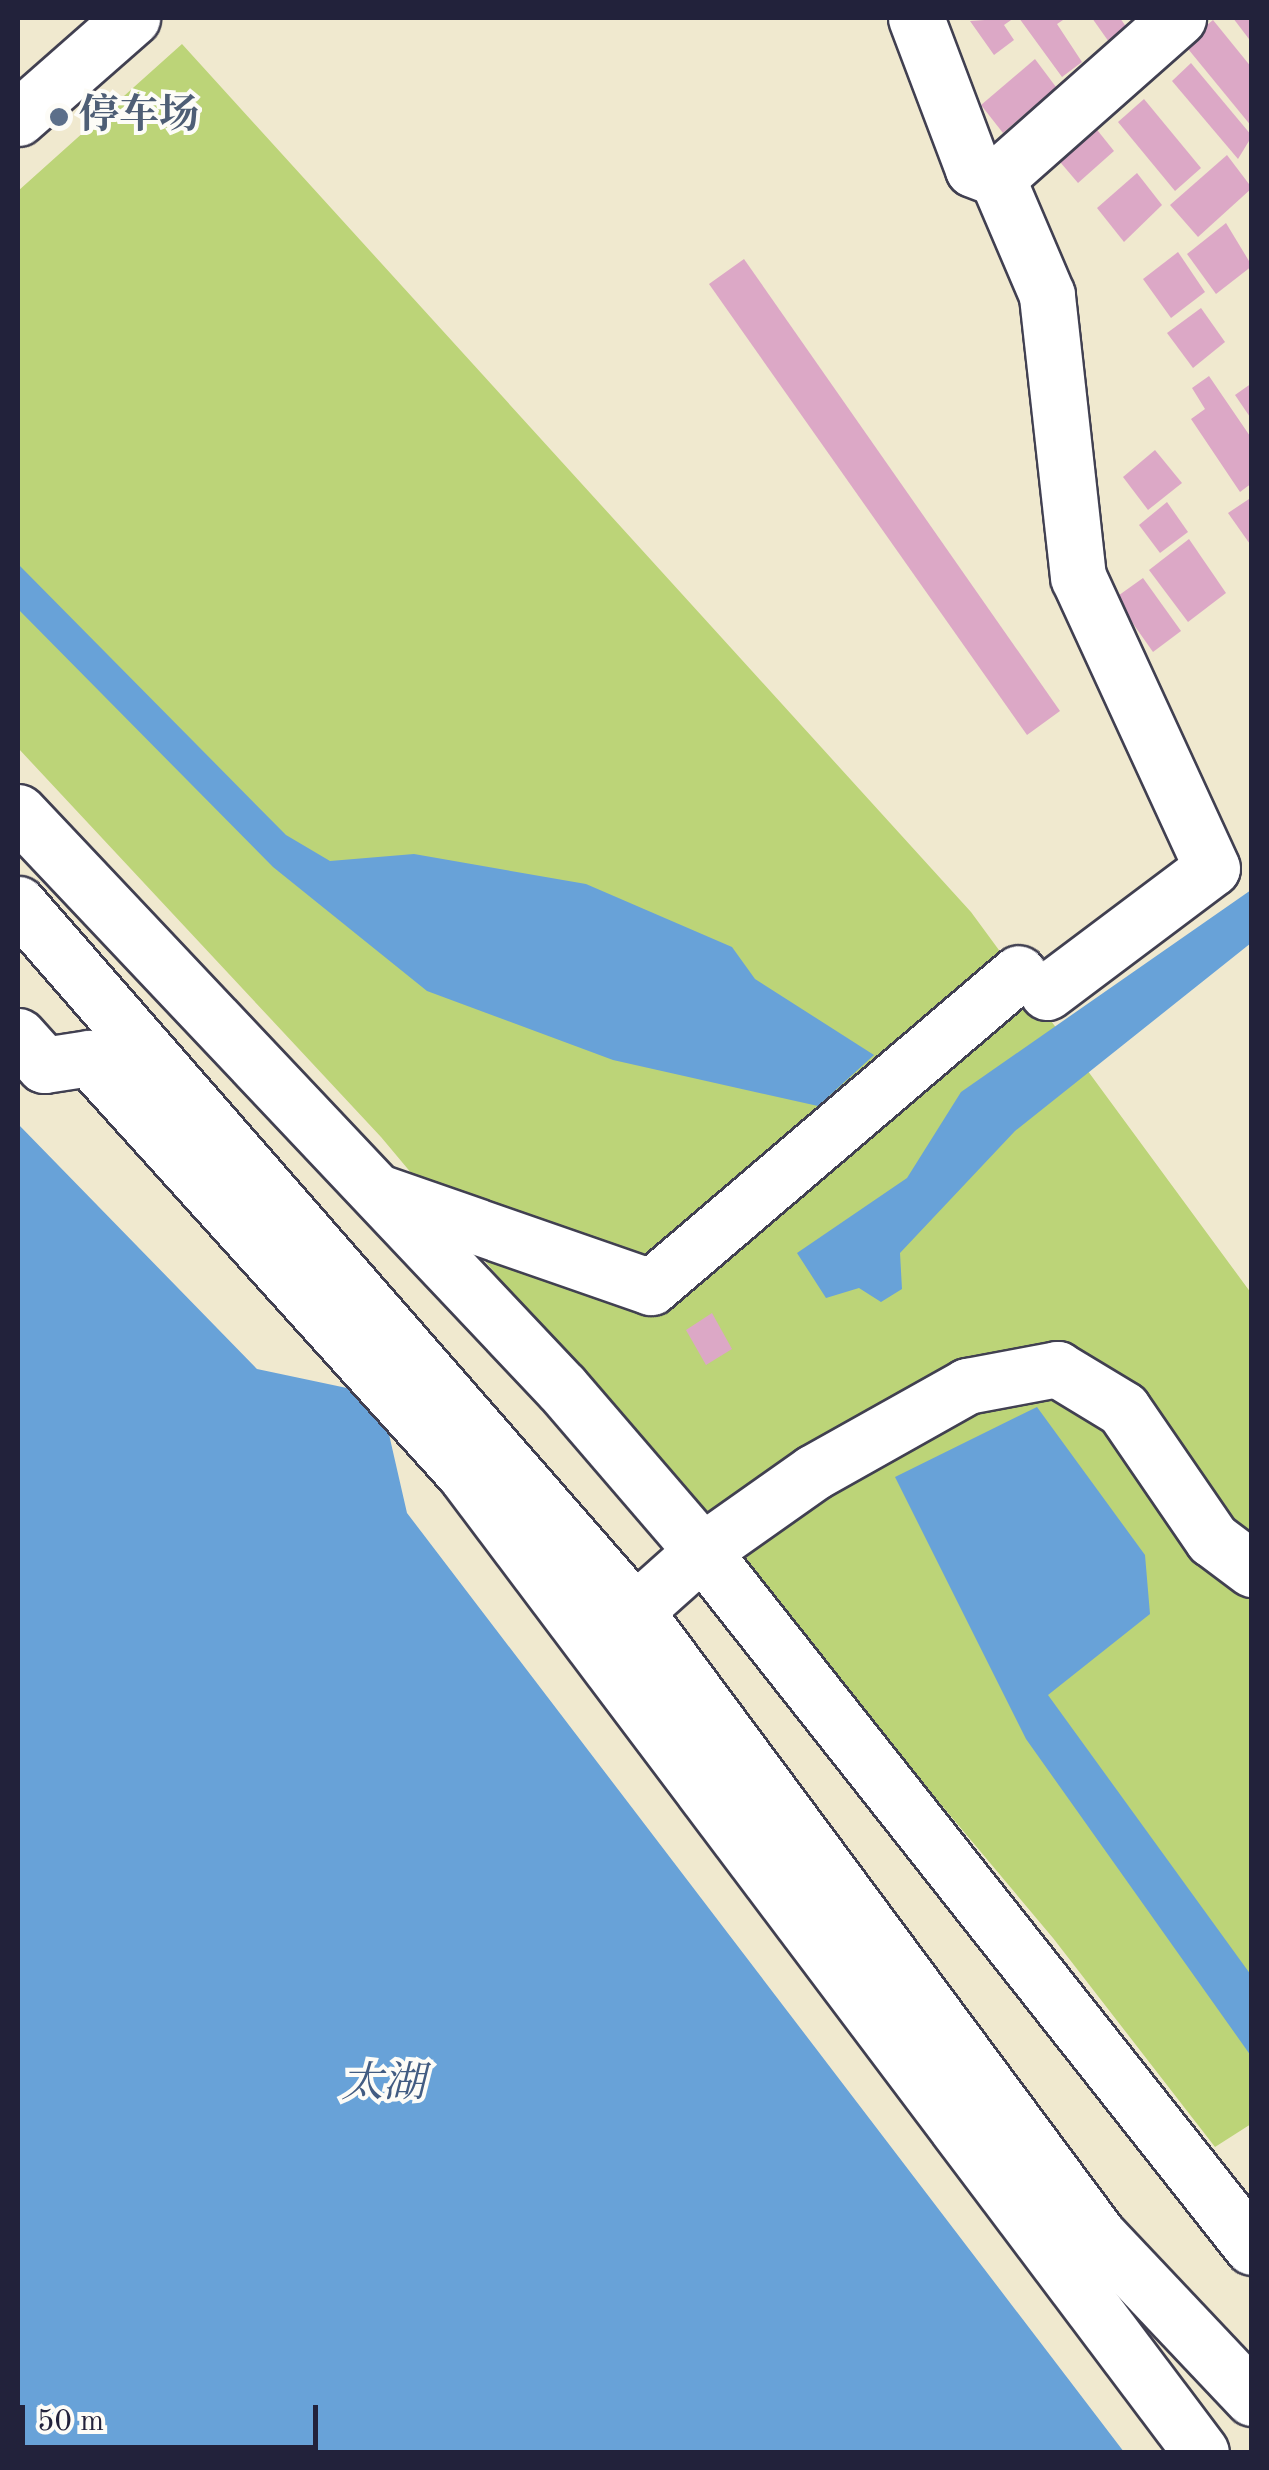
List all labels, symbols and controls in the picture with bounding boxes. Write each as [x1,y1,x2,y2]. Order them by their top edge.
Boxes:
place label: 停车场 [79,93,199,141]
marker: 停车场 [48,106,70,128]
water label: 太湖 [341,2060,425,2110]
scale bar [25,2385,322,2447]
text: 50 m [37,2407,104,2437]

